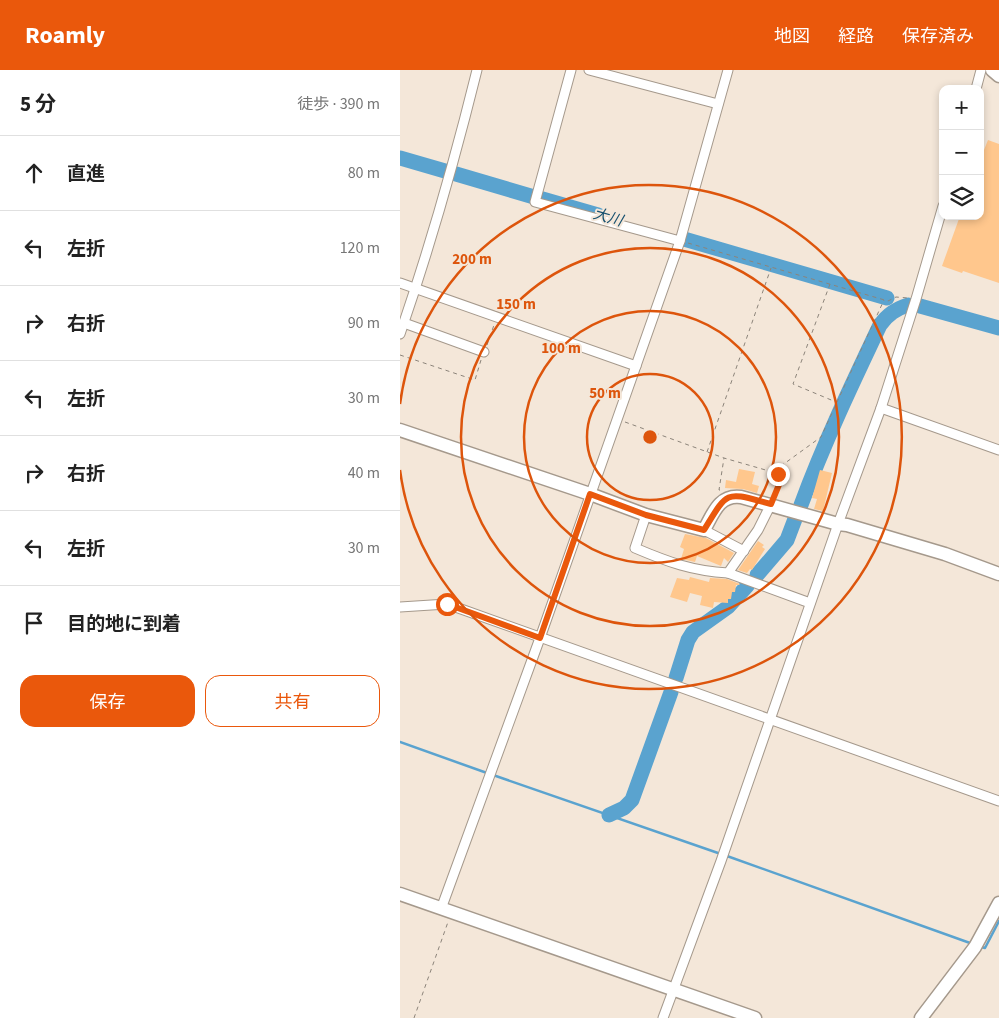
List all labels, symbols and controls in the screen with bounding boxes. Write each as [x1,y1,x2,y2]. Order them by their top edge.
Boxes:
text: Roamly [25,18,105,53]
text: 地図 [774,24,810,49]
text: 経路 [838,24,874,49]
text: 保存済み [902,24,974,49]
map controls [939,85,984,220]
button: + [939,85,984,130]
text: 5 分 [20,89,56,119]
text: 徒歩 · 390 m [297,93,380,115]
button: − [939,130,984,175]
icon: ahead [20,159,48,187]
text: 直進 [67,161,105,188]
text: 80 m [348,162,380,184]
button: layers [939,175,984,220]
water label: 大川 [591,203,627,232]
icon: left [20,234,48,262]
text: 左折 [67,236,105,263]
text: 120 m [340,237,380,259]
text: 200 m [452,249,492,270]
text: 150 m [496,294,536,315]
icon: right [20,309,48,337]
text: 右折 [67,311,105,338]
text: 90 m [348,312,380,334]
text: 100 m [541,338,581,359]
text: 50 m [589,383,621,404]
icon: left [20,384,48,412]
text: 左折 [67,386,105,413]
text: 30 m [348,387,380,409]
centre of rings [641,428,659,446]
icon: right [20,459,48,487]
text: 右折 [67,461,105,488]
text: 40 m [348,462,380,484]
route end [767,463,790,486]
icon: left [20,534,48,562]
text: 左折 [67,536,105,563]
text: 30 m [348,537,380,559]
route start [436,593,459,616]
icon: arrive [20,609,48,637]
text: 目的地に到着 [67,611,181,638]
button: 保存 [20,675,195,727]
button: 共有 [205,675,380,727]

